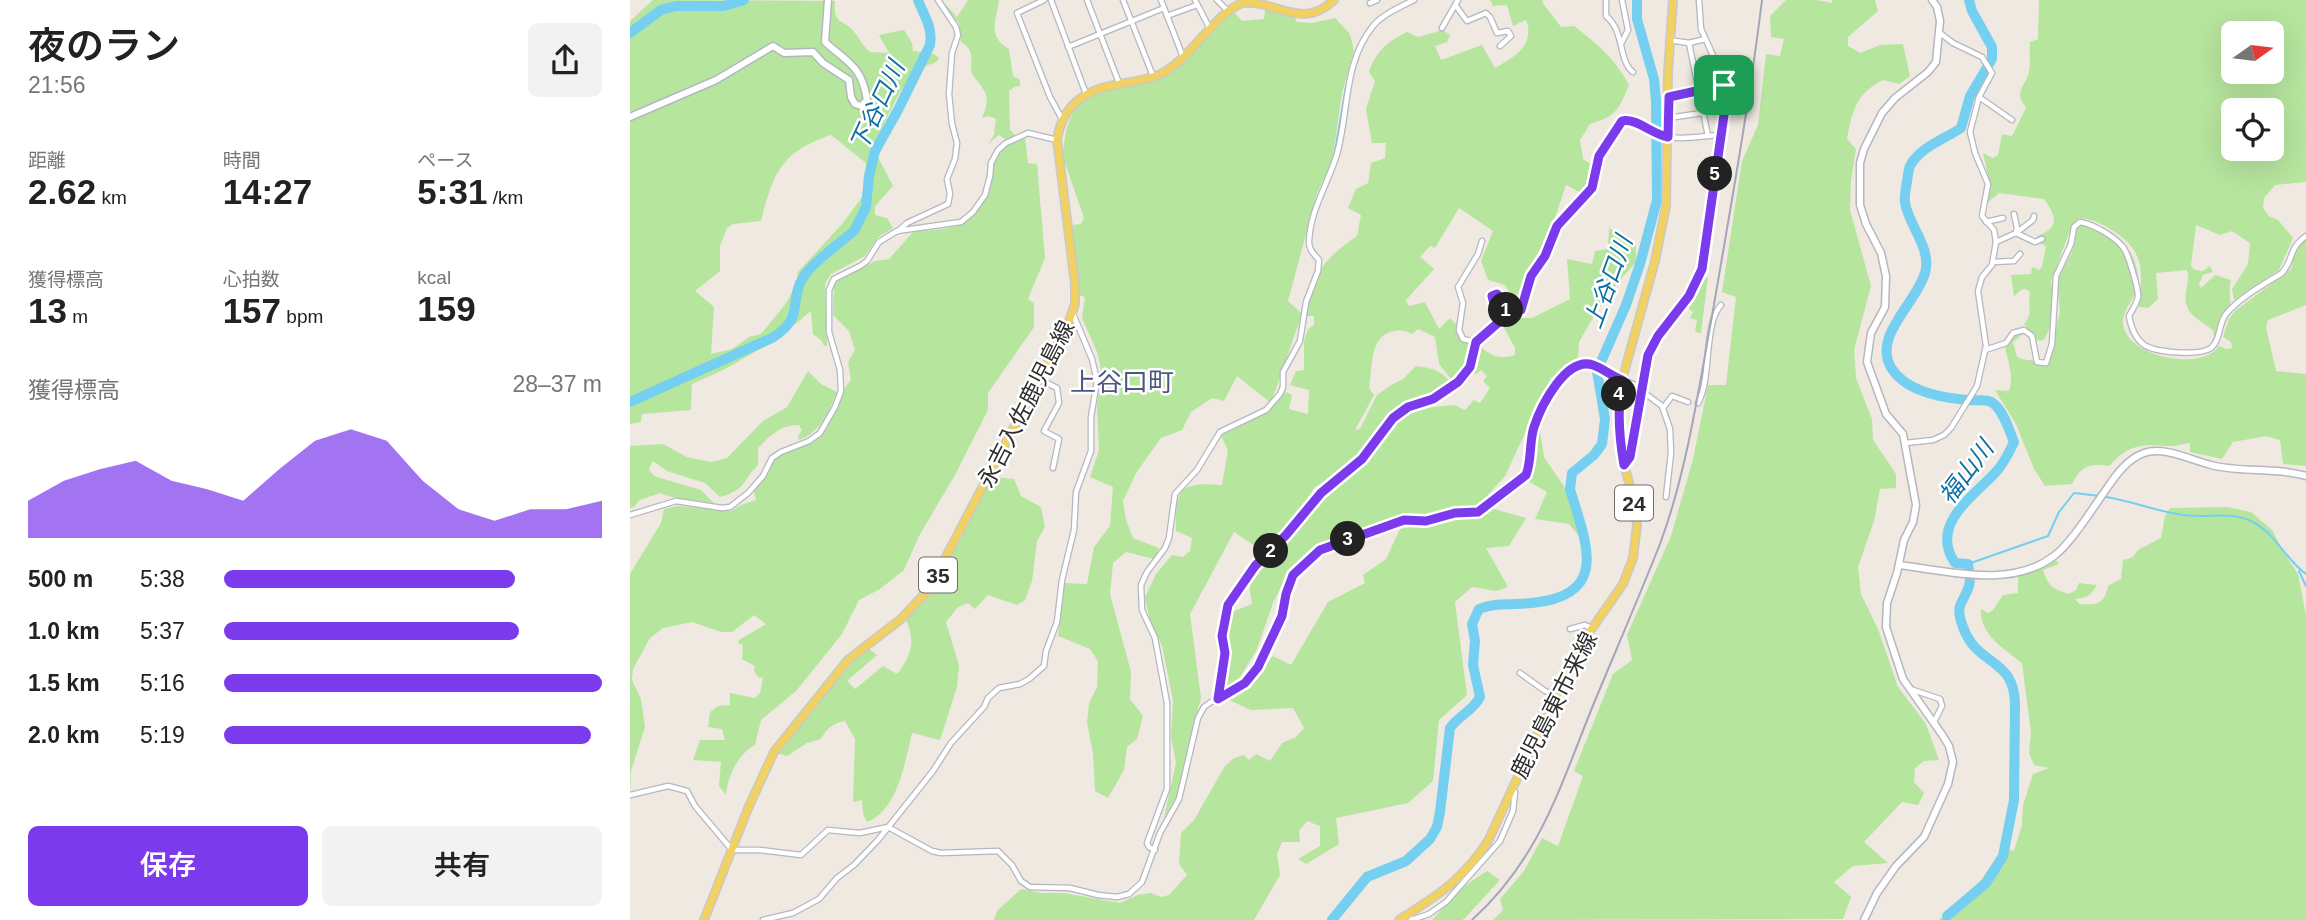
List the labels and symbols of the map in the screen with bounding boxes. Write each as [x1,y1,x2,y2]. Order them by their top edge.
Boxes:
north arrow [2221,21,2284,84]
water label: 下谷口川 [844,54,911,155]
pin [1694,55,1754,115]
pin: 5 [1698,156,1732,192]
water label: 上谷口川 [1579,229,1638,332]
pin: 1 [1488,292,1524,328]
street label: 永吉入佐鹿児島線 [973,316,1079,492]
district label: 上谷口町 [1070,367,1174,397]
pin: 4 [1602,376,1636,412]
water label: 福山川 [1934,433,2000,509]
road number: 24 [1615,486,1653,520]
pin: 3 [1330,522,1366,556]
pin: 2 [1254,534,1288,568]
road number: 35 [919,558,957,592]
street label: 鹿児島東市来線 [1506,627,1602,783]

